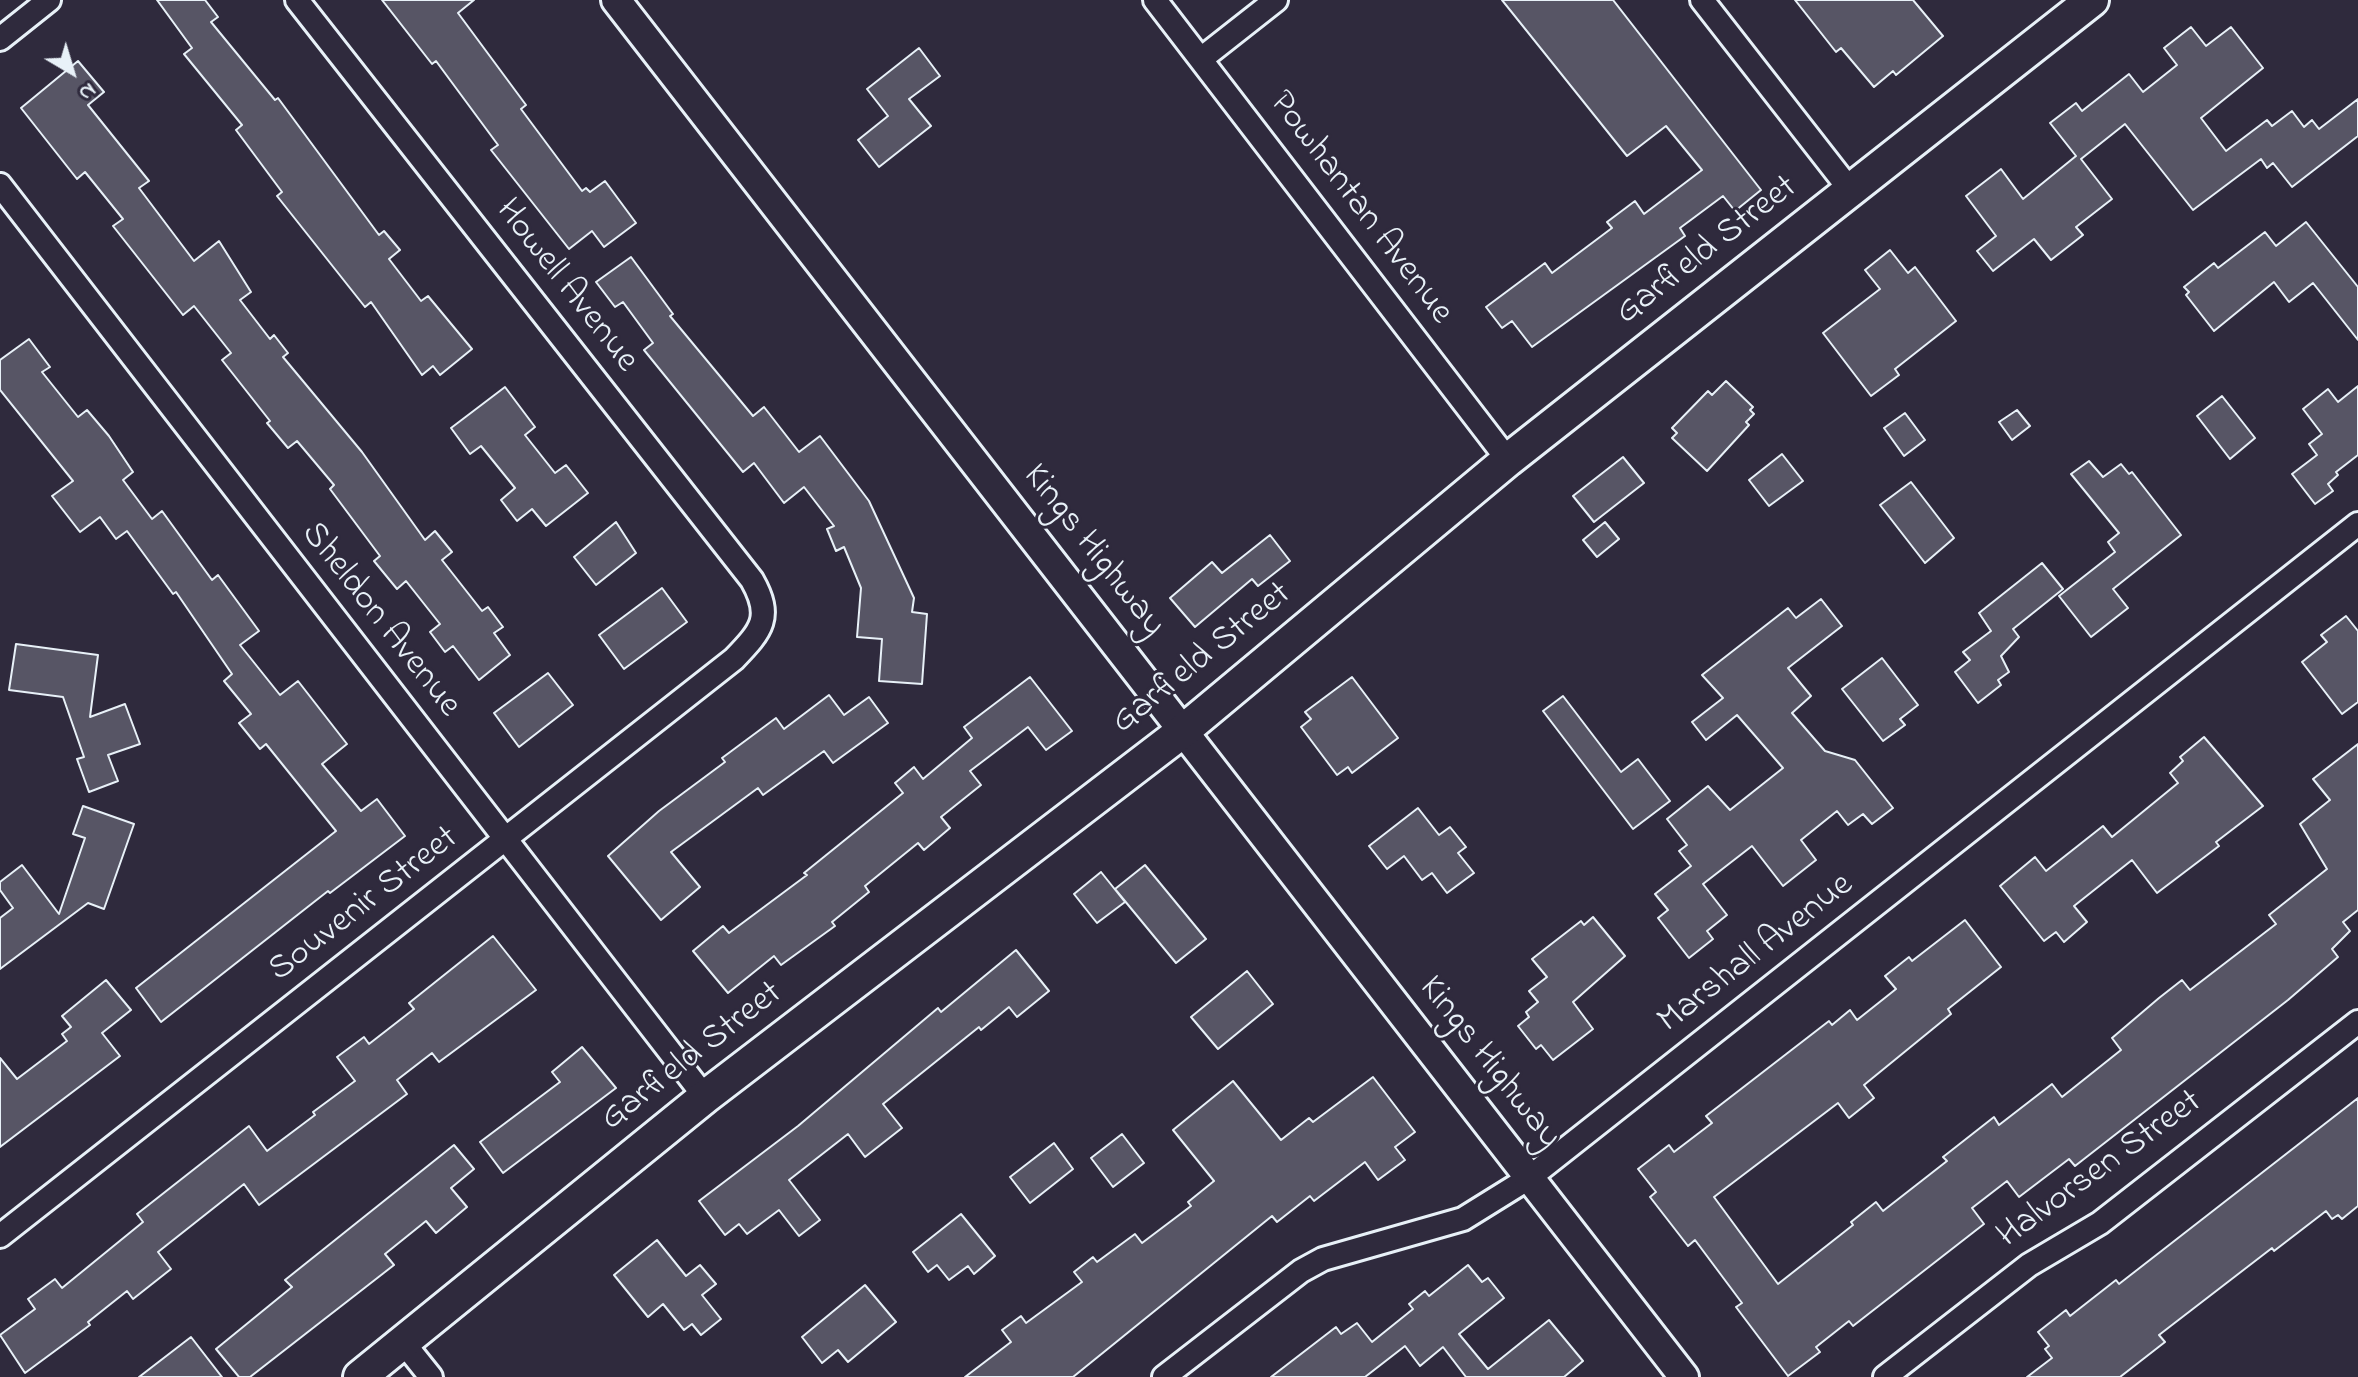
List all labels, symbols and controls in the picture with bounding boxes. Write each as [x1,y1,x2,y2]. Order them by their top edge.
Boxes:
north arrow [32,32,112,112]
text: N [71,74,102,108]
street label: Powhantan Avenue [1257,84,1461,334]
street label: Garfield Street [1609,168,1807,336]
street label: Howell Avenue [484,192,646,382]
street label: Kings Highway [1011,457,1173,647]
street label: Sheldon Avenue [289,515,469,727]
street label: Garfield Street [1105,574,1301,746]
street label: Souvenir Street [262,819,468,993]
street label: Marshall Avenue [1651,865,1863,1045]
street label: Kings Highway [1407,969,1569,1159]
street label: Garfield Street [594,974,792,1142]
street label: Halvorsen Street [1990,1082,2212,1260]

